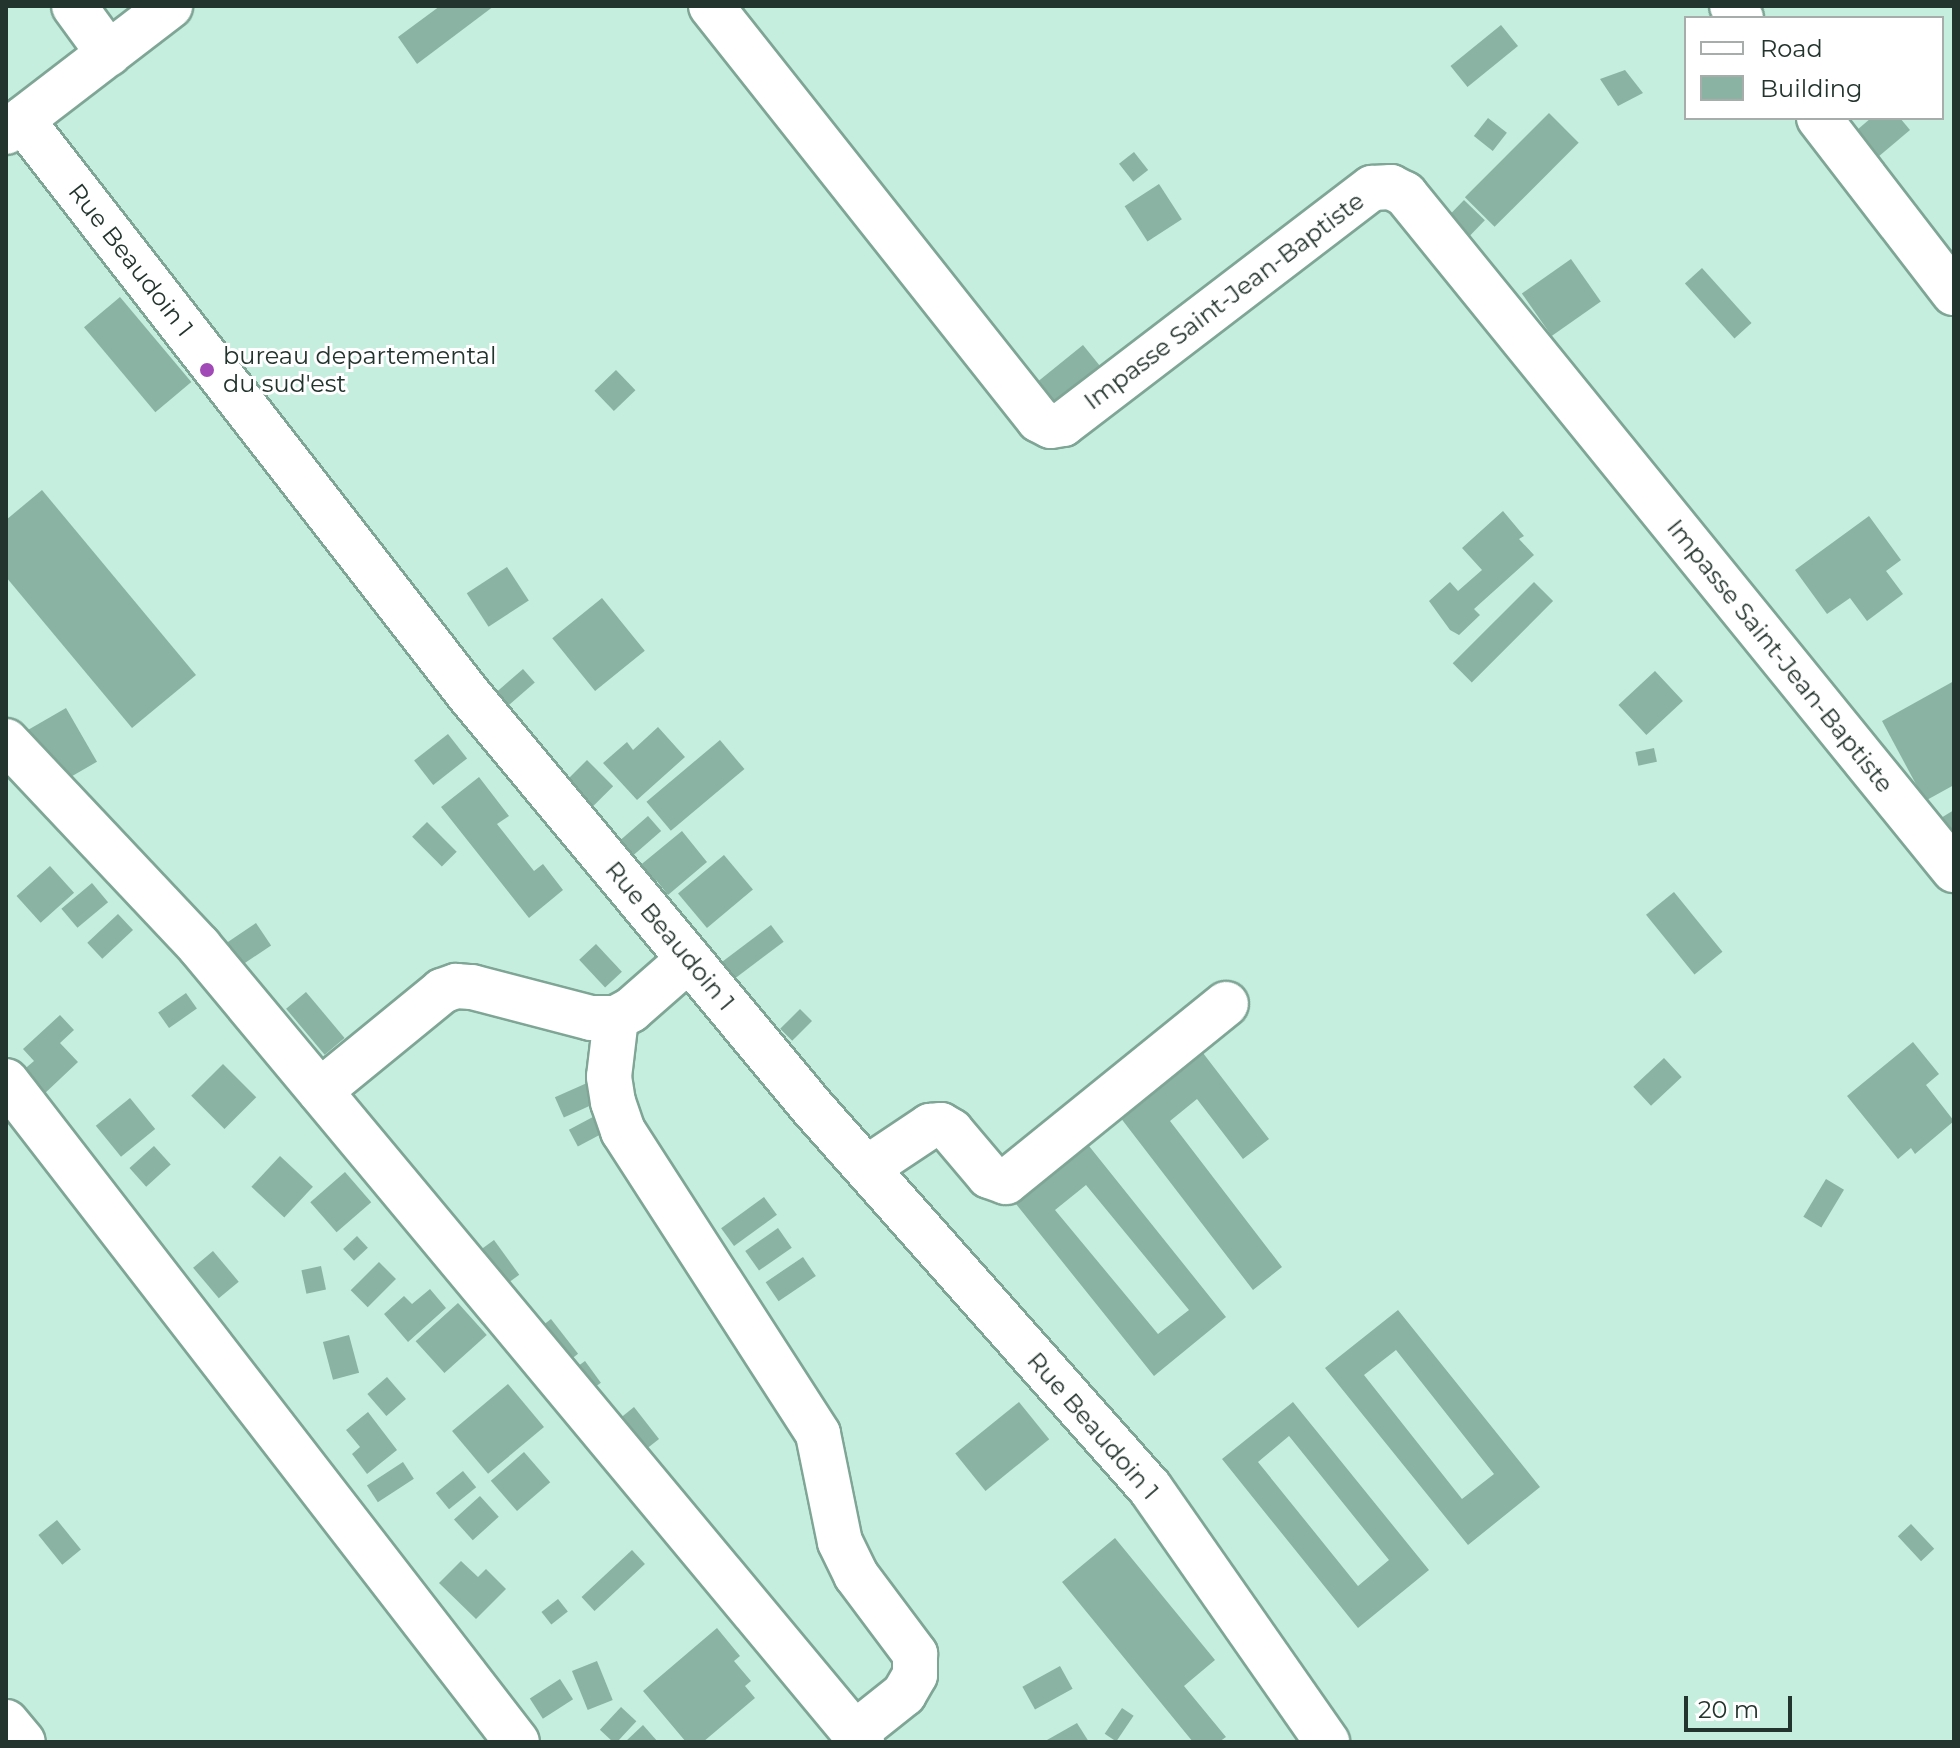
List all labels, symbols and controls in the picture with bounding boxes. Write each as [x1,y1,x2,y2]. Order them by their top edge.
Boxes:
legend [1684,16,1944,120]
text: Road [1760,34,1823,63]
text: Building [1760,74,1863,103]
street label: Rue Beaudoin 1 [62,178,200,342]
street label: Impasse Saint-Jean-Baptiste [1078,186,1370,416]
place label: bureau departemental du sud'est [223,342,496,398]
marker: bureau departemental du sud'est [198,361,216,379]
street label: Impasse Saint-Jean-Baptiste [1661,514,1899,798]
street label: Rue Beaudoin 1 [599,856,741,1016]
street label: Rue Beaudoin 1 [1021,1346,1165,1506]
scale bar [1688,1680,1796,1730]
text: 20 m [1698,1695,1759,1724]

